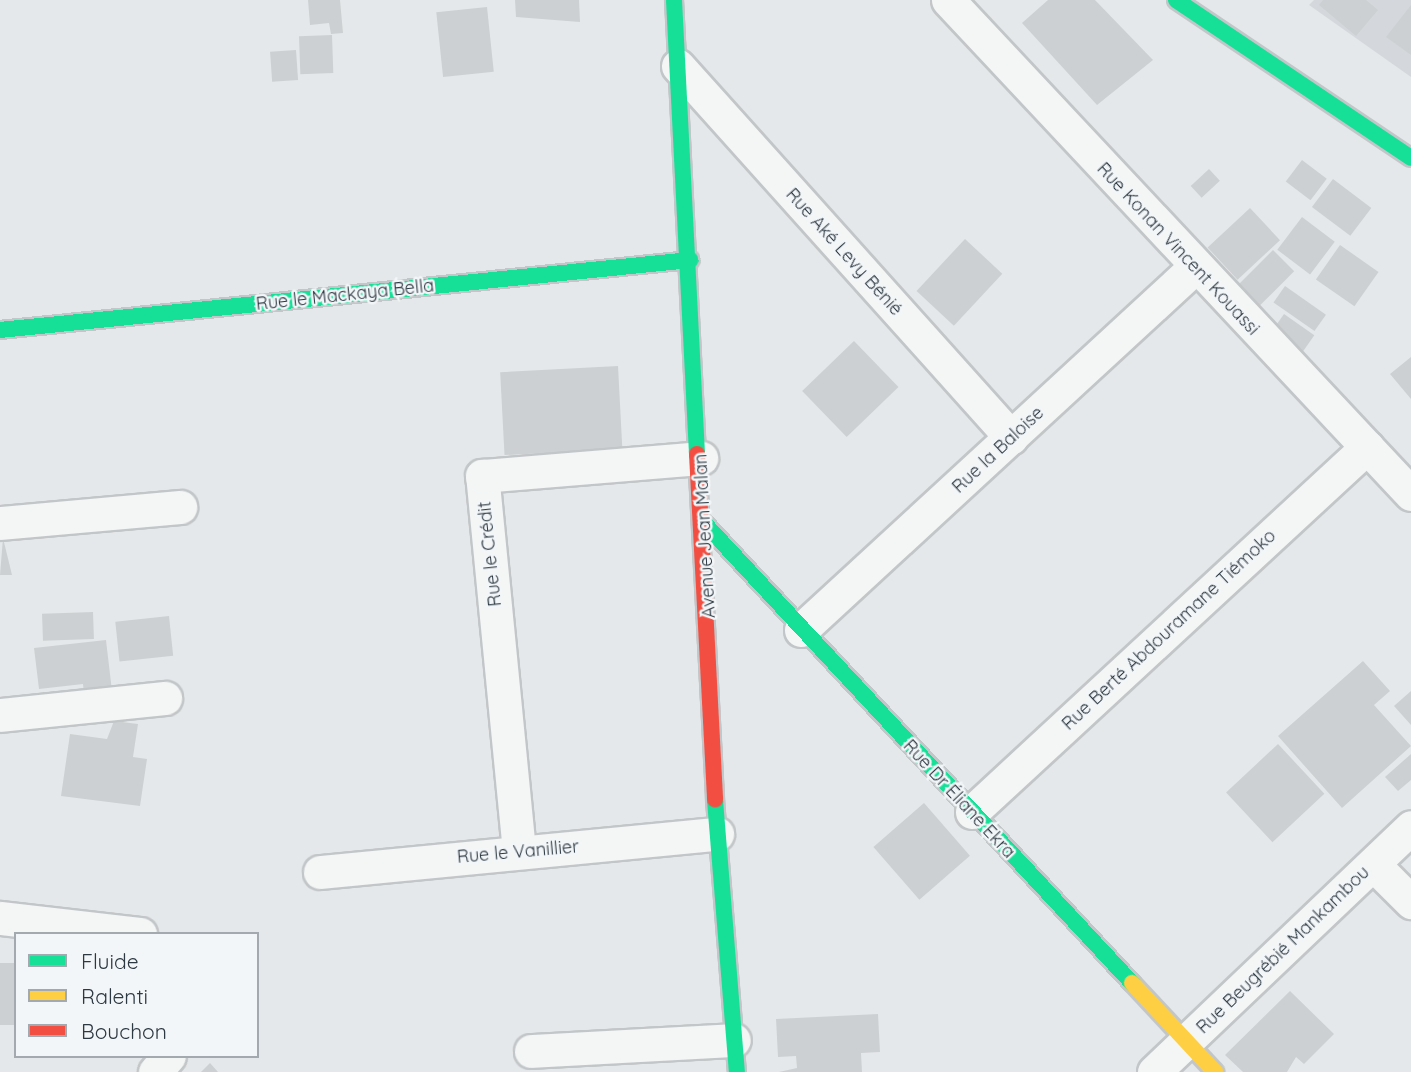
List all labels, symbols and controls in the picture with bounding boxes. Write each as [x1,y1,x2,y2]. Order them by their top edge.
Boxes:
street label: Rue Konan Vincent Kouassi [1092,158,1264,340]
street label: Rue Aké Levy Bénié [781,184,907,320]
street label: Rue le Mackaya Bella [255,275,435,315]
street label: Rue la Baloise [948,402,1048,498]
street label: Avenue Jean Malan [690,453,720,619]
street label: Rue le Crédit [474,500,506,608]
street label: Rue Berté Abdouramane Tiémoko [1058,525,1280,735]
street label: Rue Dr Éliane Ekra [899,735,1019,863]
street label: Rue le Vanillier [456,836,580,868]
street label: Rue Beugrébié Mankambou [1192,862,1374,1038]
legend [14,932,259,1058]
text: Fluide [81,948,139,974]
text: Ralenti [81,983,148,1009]
text: Bouchon [81,1018,167,1044]

